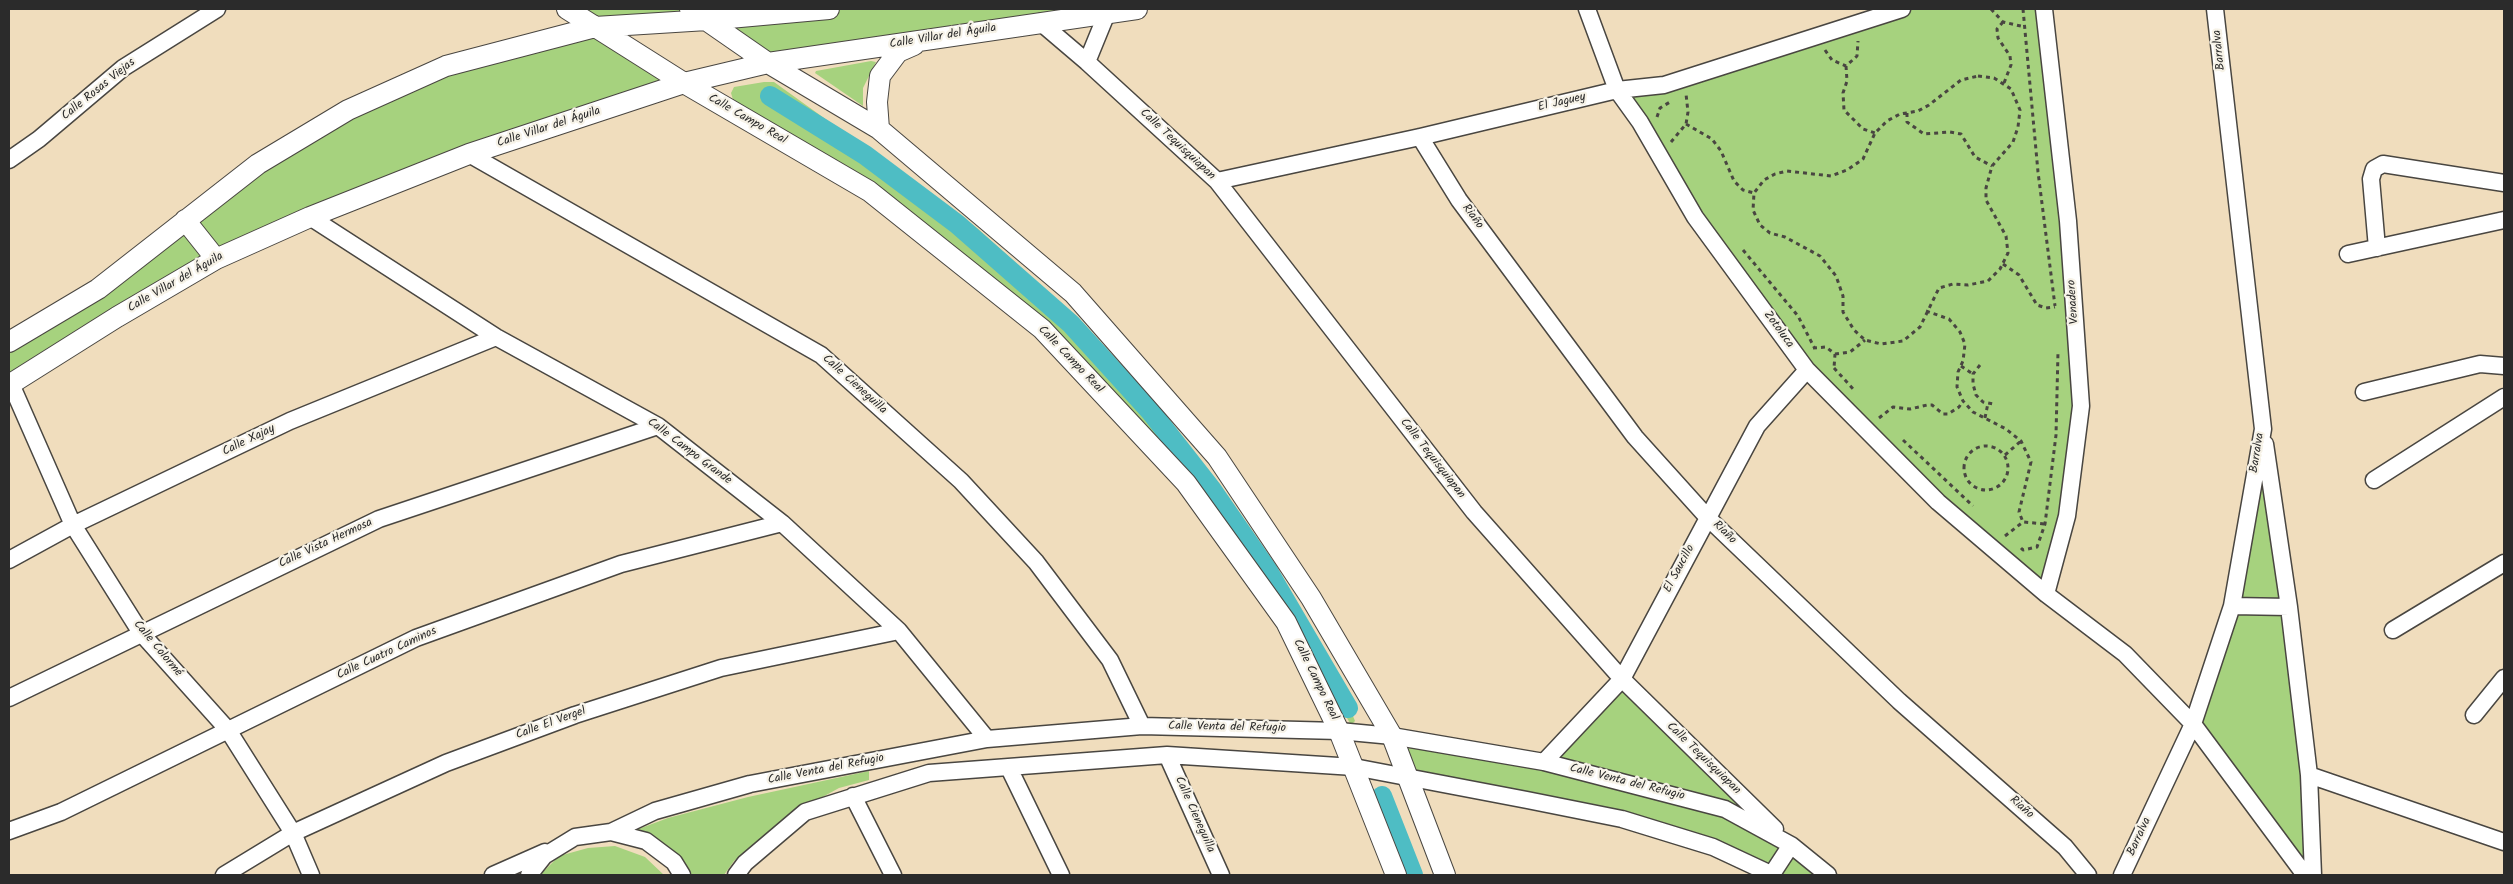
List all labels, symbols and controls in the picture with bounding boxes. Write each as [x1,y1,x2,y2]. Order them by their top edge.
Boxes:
street label: Calle Villar del Águila [889,21,997,53]
street label: Barralva [2211,29,2229,71]
street label: Calle Rosas Viejas [59,56,139,124]
street label: El Jaguey [1537,91,1587,115]
street label: Calle Campo Real [705,92,789,148]
street label: Calle Villar del Águila [496,105,602,151]
street label: Calle Tequisquiapan [1136,106,1218,184]
street label: Riaño [1458,202,1486,232]
street label: Calle Villar del Águila [126,250,226,316]
street label: Venadero [2065,279,2083,325]
street label: Zotoluca [1760,309,1796,351]
street label: Calle Campo Real [1034,323,1106,397]
street label: Calle Cieneguilla [819,352,889,418]
street label: Calle Campo Grande [644,416,734,488]
street label: Calle Tequisquiapan [1396,416,1468,502]
street label: Calle Xajay [221,422,277,460]
street label: Barralva [2248,432,2268,474]
street label: Calle Vista Hermosa [277,516,375,572]
street label: Riaño [1709,518,1739,548]
street label: El Saucillo [1661,543,1699,595]
street label: Calle Colormé [129,618,185,680]
street label: Calle Cuatro Caminos [335,625,439,683]
street label: Calle Campo Real [1289,637,1341,723]
street label: Calle El Vergel [514,705,588,743]
street label: Calle Venta del Refugio [1168,720,1286,736]
street label: Calle Tequisquiapan [1663,720,1743,798]
street label: Calle Venta del Refugio [767,752,885,788]
street label: Calle Venta del Refugio [1568,762,1686,804]
street label: Calle Cieneguilla [1171,775,1217,855]
street label: Riaño [2006,794,2036,822]
street label: Barralva [2125,816,2155,858]

